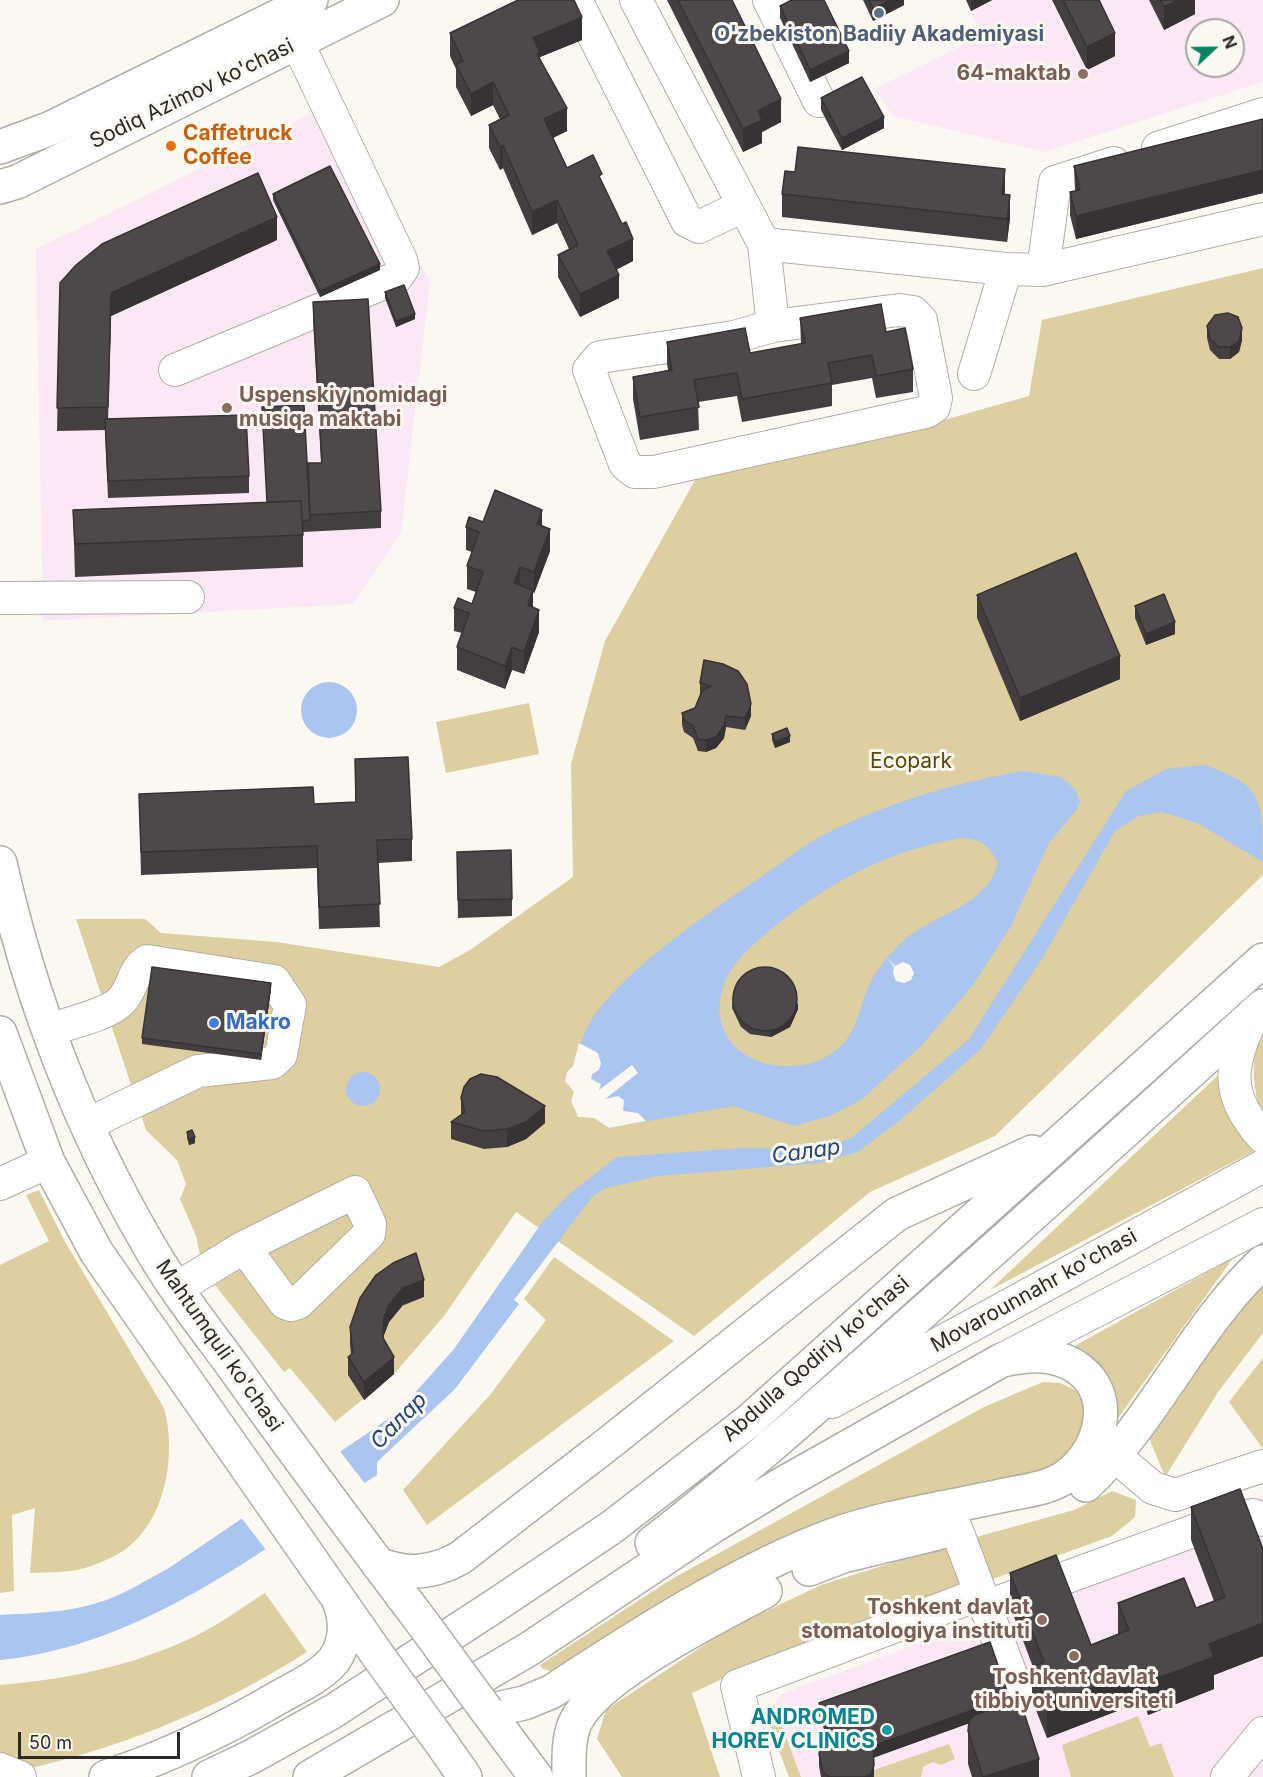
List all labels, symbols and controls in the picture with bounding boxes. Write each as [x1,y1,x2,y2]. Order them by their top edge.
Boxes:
marker: O'zbekiston Badiiy Akademiyasi [872,6,886,20]
north arrow [1185,18,1245,78]
place label: O'zbekiston Badiiy Akademiyasi [714,22,1044,48]
text: N [1218,33,1241,51]
street label: Sodiq Azimov ko'chasi [86,34,298,154]
place label: 64-maktab [957,61,1071,87]
marker: 64-maktab [1076,67,1090,81]
place label: Caffetruck Coffee [183,121,292,171]
marker: Caffetruck Coffee [164,139,178,153]
place label: Uspenskiy nomidagi musiqa maktabi [239,383,447,433]
marker: Uspenskiy nomidagi musiqa maktabi [220,401,234,415]
park label: Ecopark [870,749,952,775]
place label: Makro [226,1010,291,1036]
marker: Makro [207,1016,221,1030]
water label: Салар [770,1134,842,1170]
street label: Movarounnahr ko'chasi [927,1224,1141,1358]
street label: Mahtumquli ko'chasi [150,1255,288,1437]
street label: Abdulla Qodiriy ko'chasi [717,1271,915,1447]
water label: Салар [365,1387,433,1455]
place label: Toshkent davlat stomatologiya instituti [801,1595,1030,1645]
marker: Toshkent davlat stomatologiya instituti [1035,1613,1049,1627]
marker: Toshkent davlat tibbiyot universiteti [1067,1649,1081,1663]
place label: Toshkent davlat tibbiyot universiteti [974,1665,1174,1715]
place label: ANDROMED HOREV CLINICS [711,1705,875,1755]
scale bar [21,1720,183,1758]
marker: ANDROMED HOREV CLINICS [880,1723,894,1737]
text: 50 m [29,1732,72,1753]

